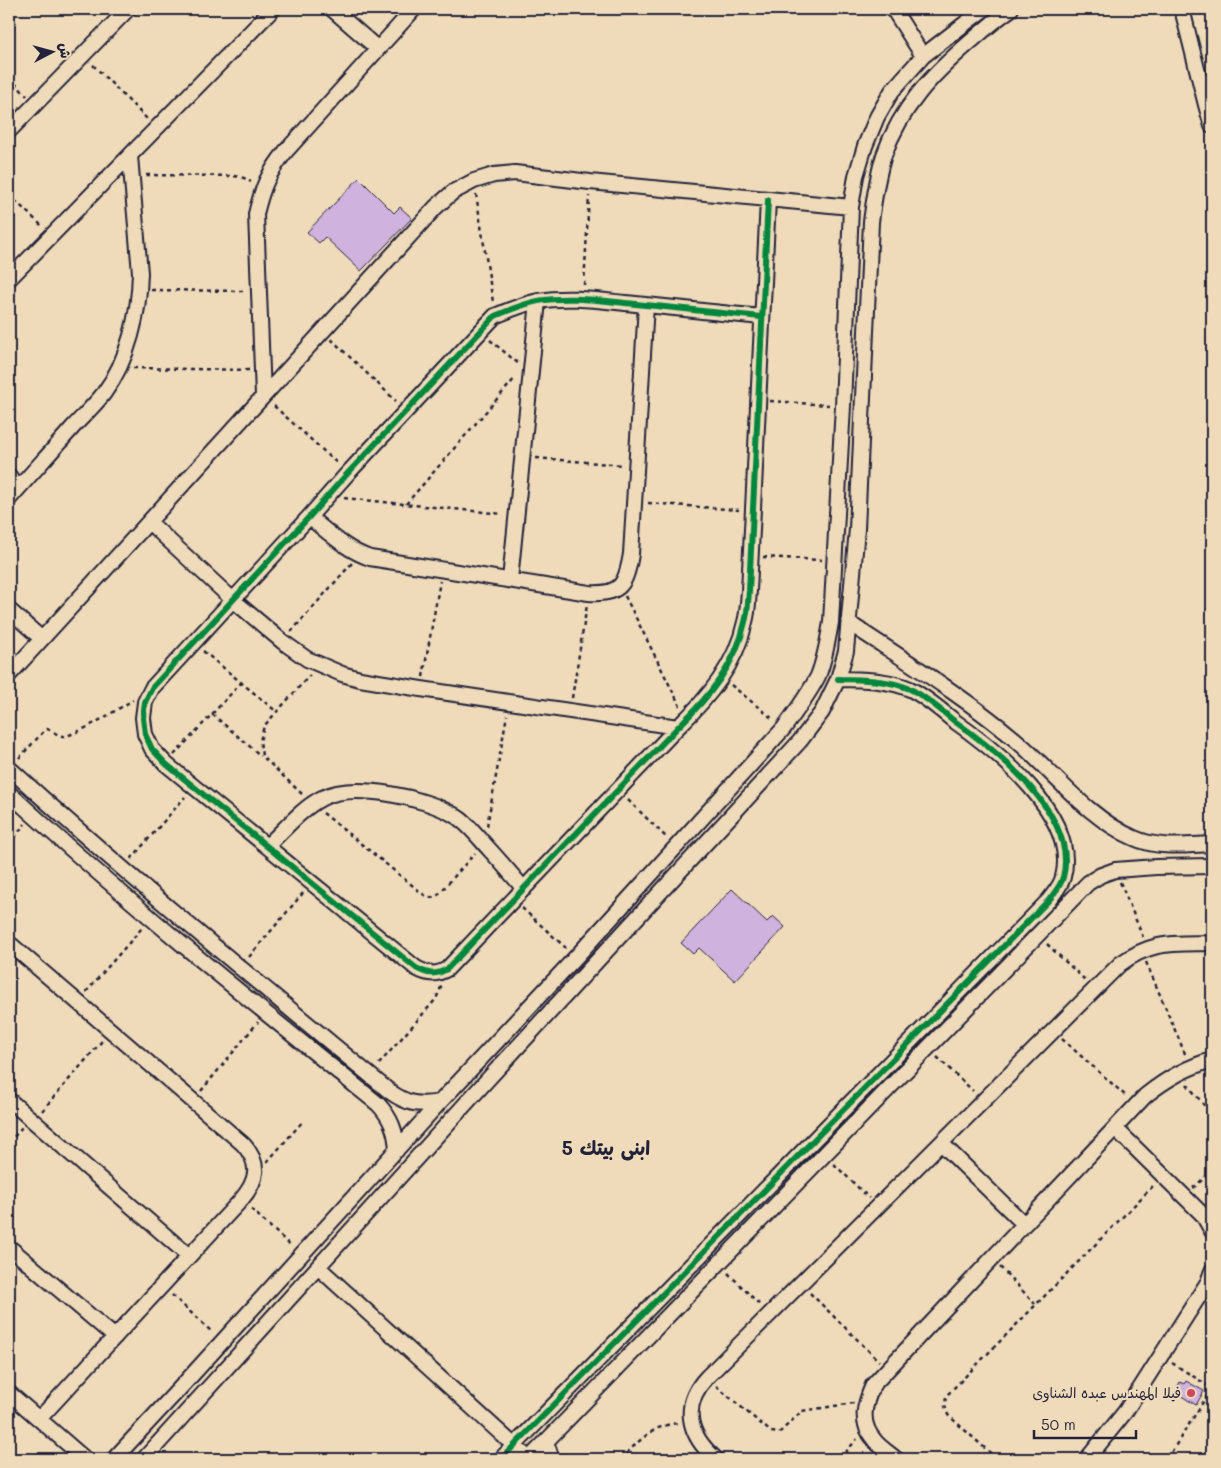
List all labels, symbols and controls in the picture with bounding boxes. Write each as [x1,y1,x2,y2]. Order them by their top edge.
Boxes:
north arrow [28,28,78,78]
text: ش [55,42,76,59]
district label: ابنى بيتك 5 [562,1135,650,1161]
place label: فيلا المهندس عبده الشناوى [1032,1383,1181,1403]
marker: فيلا المهندس عبده الشناوى [1185,1387,1197,1399]
scale bar [1034,1408,1136,1440]
text: 50 m [1041,1414,1076,1434]

